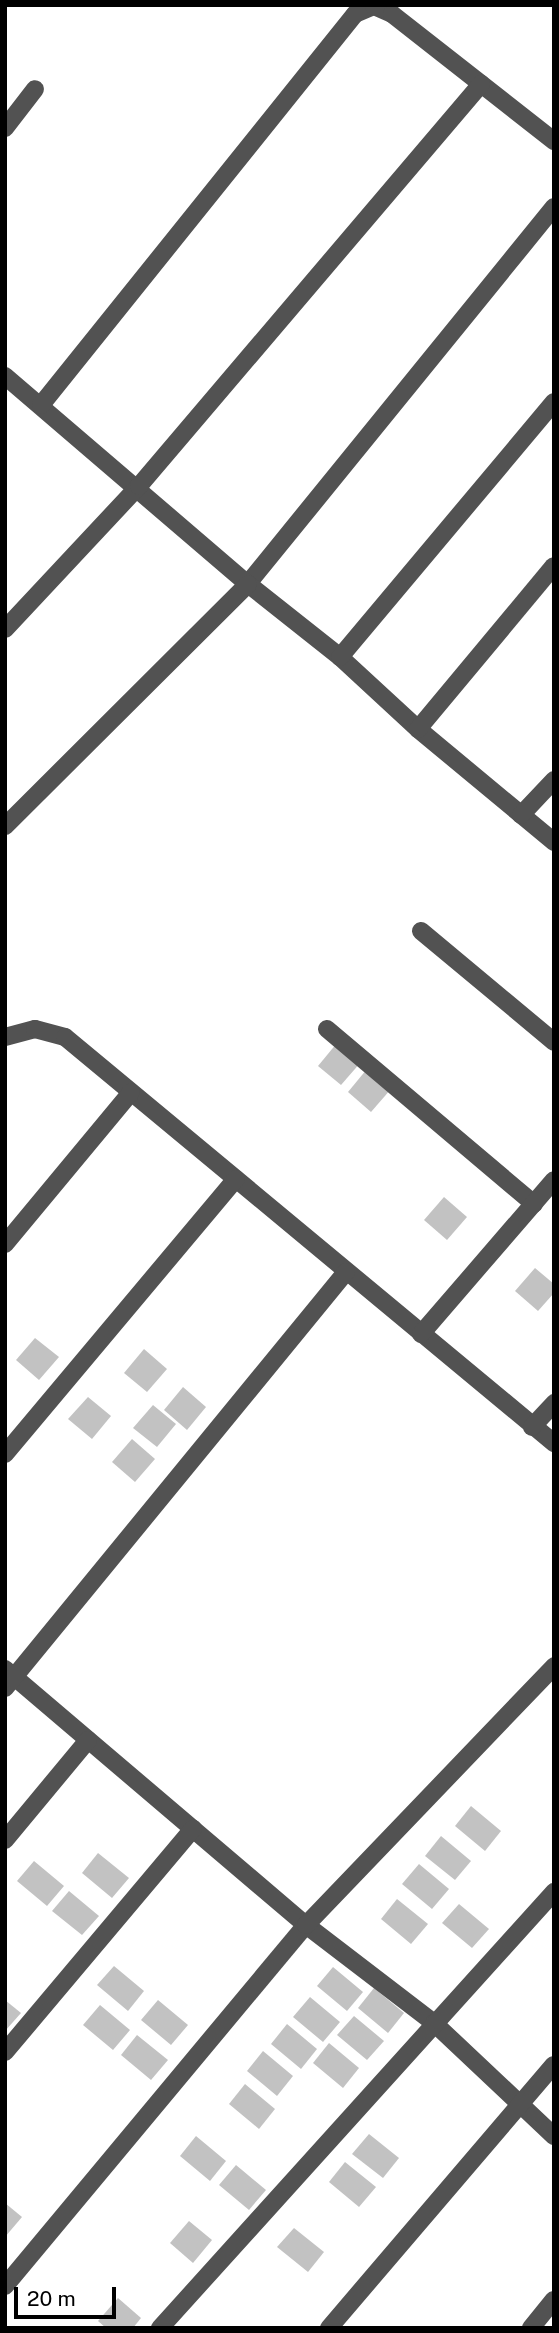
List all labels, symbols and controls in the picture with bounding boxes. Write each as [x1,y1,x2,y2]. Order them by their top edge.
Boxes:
scale bar [18,2274,119,2318]
text: 20 m [27,2286,76,2311]

